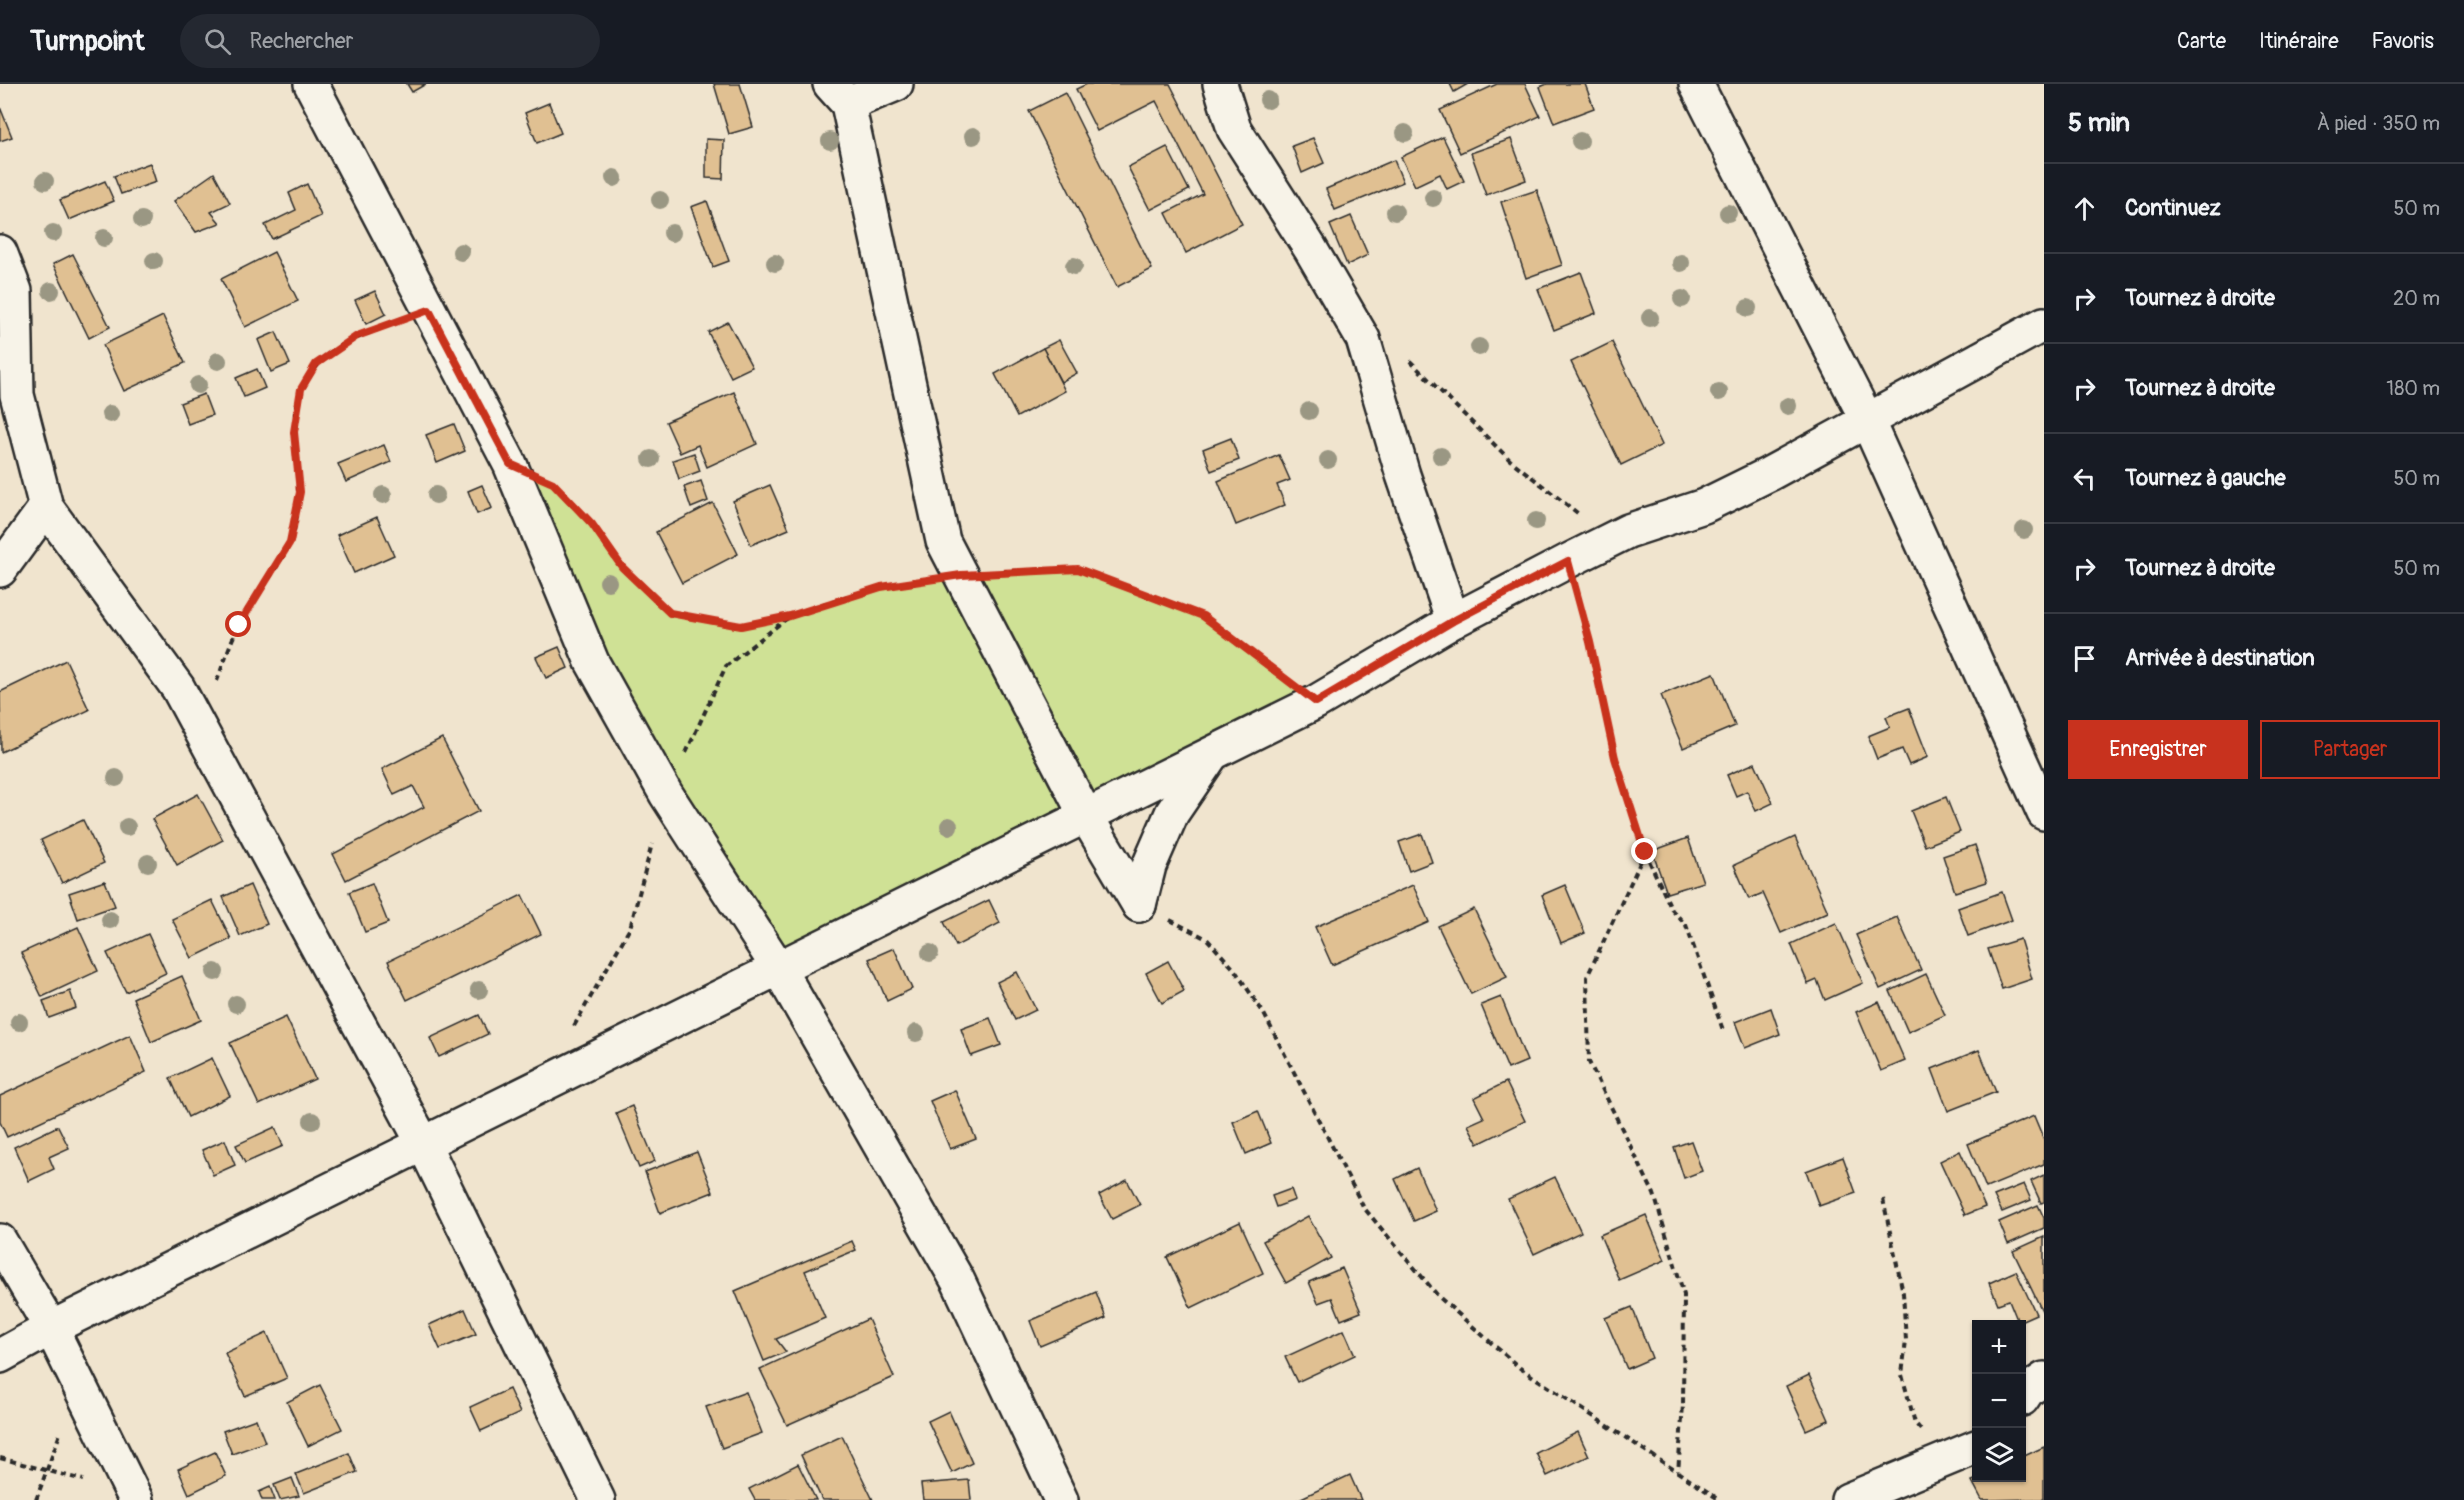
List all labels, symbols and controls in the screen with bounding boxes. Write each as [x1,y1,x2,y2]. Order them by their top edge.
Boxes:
search box [180,14,600,68]
text: Turnpoint [30,24,144,59]
icon: search [201,25,234,58]
text: Rechercher [249,27,353,55]
text: Carte [2177,28,2226,55]
text: Itinéraire [2259,28,2339,55]
text: Favoris [2372,28,2434,55]
text: 5 min [2068,107,2130,139]
text: À pied · 350 m [2317,111,2440,136]
icon: ahead [2068,192,2101,225]
text: Continuez [2125,194,2221,222]
text: 50 m [2393,196,2440,221]
icon: right [2068,282,2101,315]
text: Tournez à droite [2125,284,2275,312]
text: 20 m [2393,286,2440,311]
icon: right [2068,372,2101,405]
text: Tournez à droite [2125,374,2275,402]
text: 180 m [2386,376,2440,401]
icon: left [2068,462,2101,495]
text: Tournez à gauche [2125,464,2286,492]
text: 50 m [2393,466,2440,491]
icon: right [2068,552,2101,585]
text: Tournez à droite [2125,554,2275,582]
text: 50 m [2393,556,2440,581]
route start [225,611,251,637]
icon: arrive [2068,642,2101,675]
text: Arrivée à destination [2125,644,2315,672]
button: Enregistrer [2068,720,2248,779]
button: Partager [2260,720,2440,779]
route end [1631,838,1657,864]
map controls [1972,1320,2026,1482]
button: + [1972,1320,2026,1374]
button: − [1972,1374,2026,1428]
button: layers [1972,1428,2026,1482]

